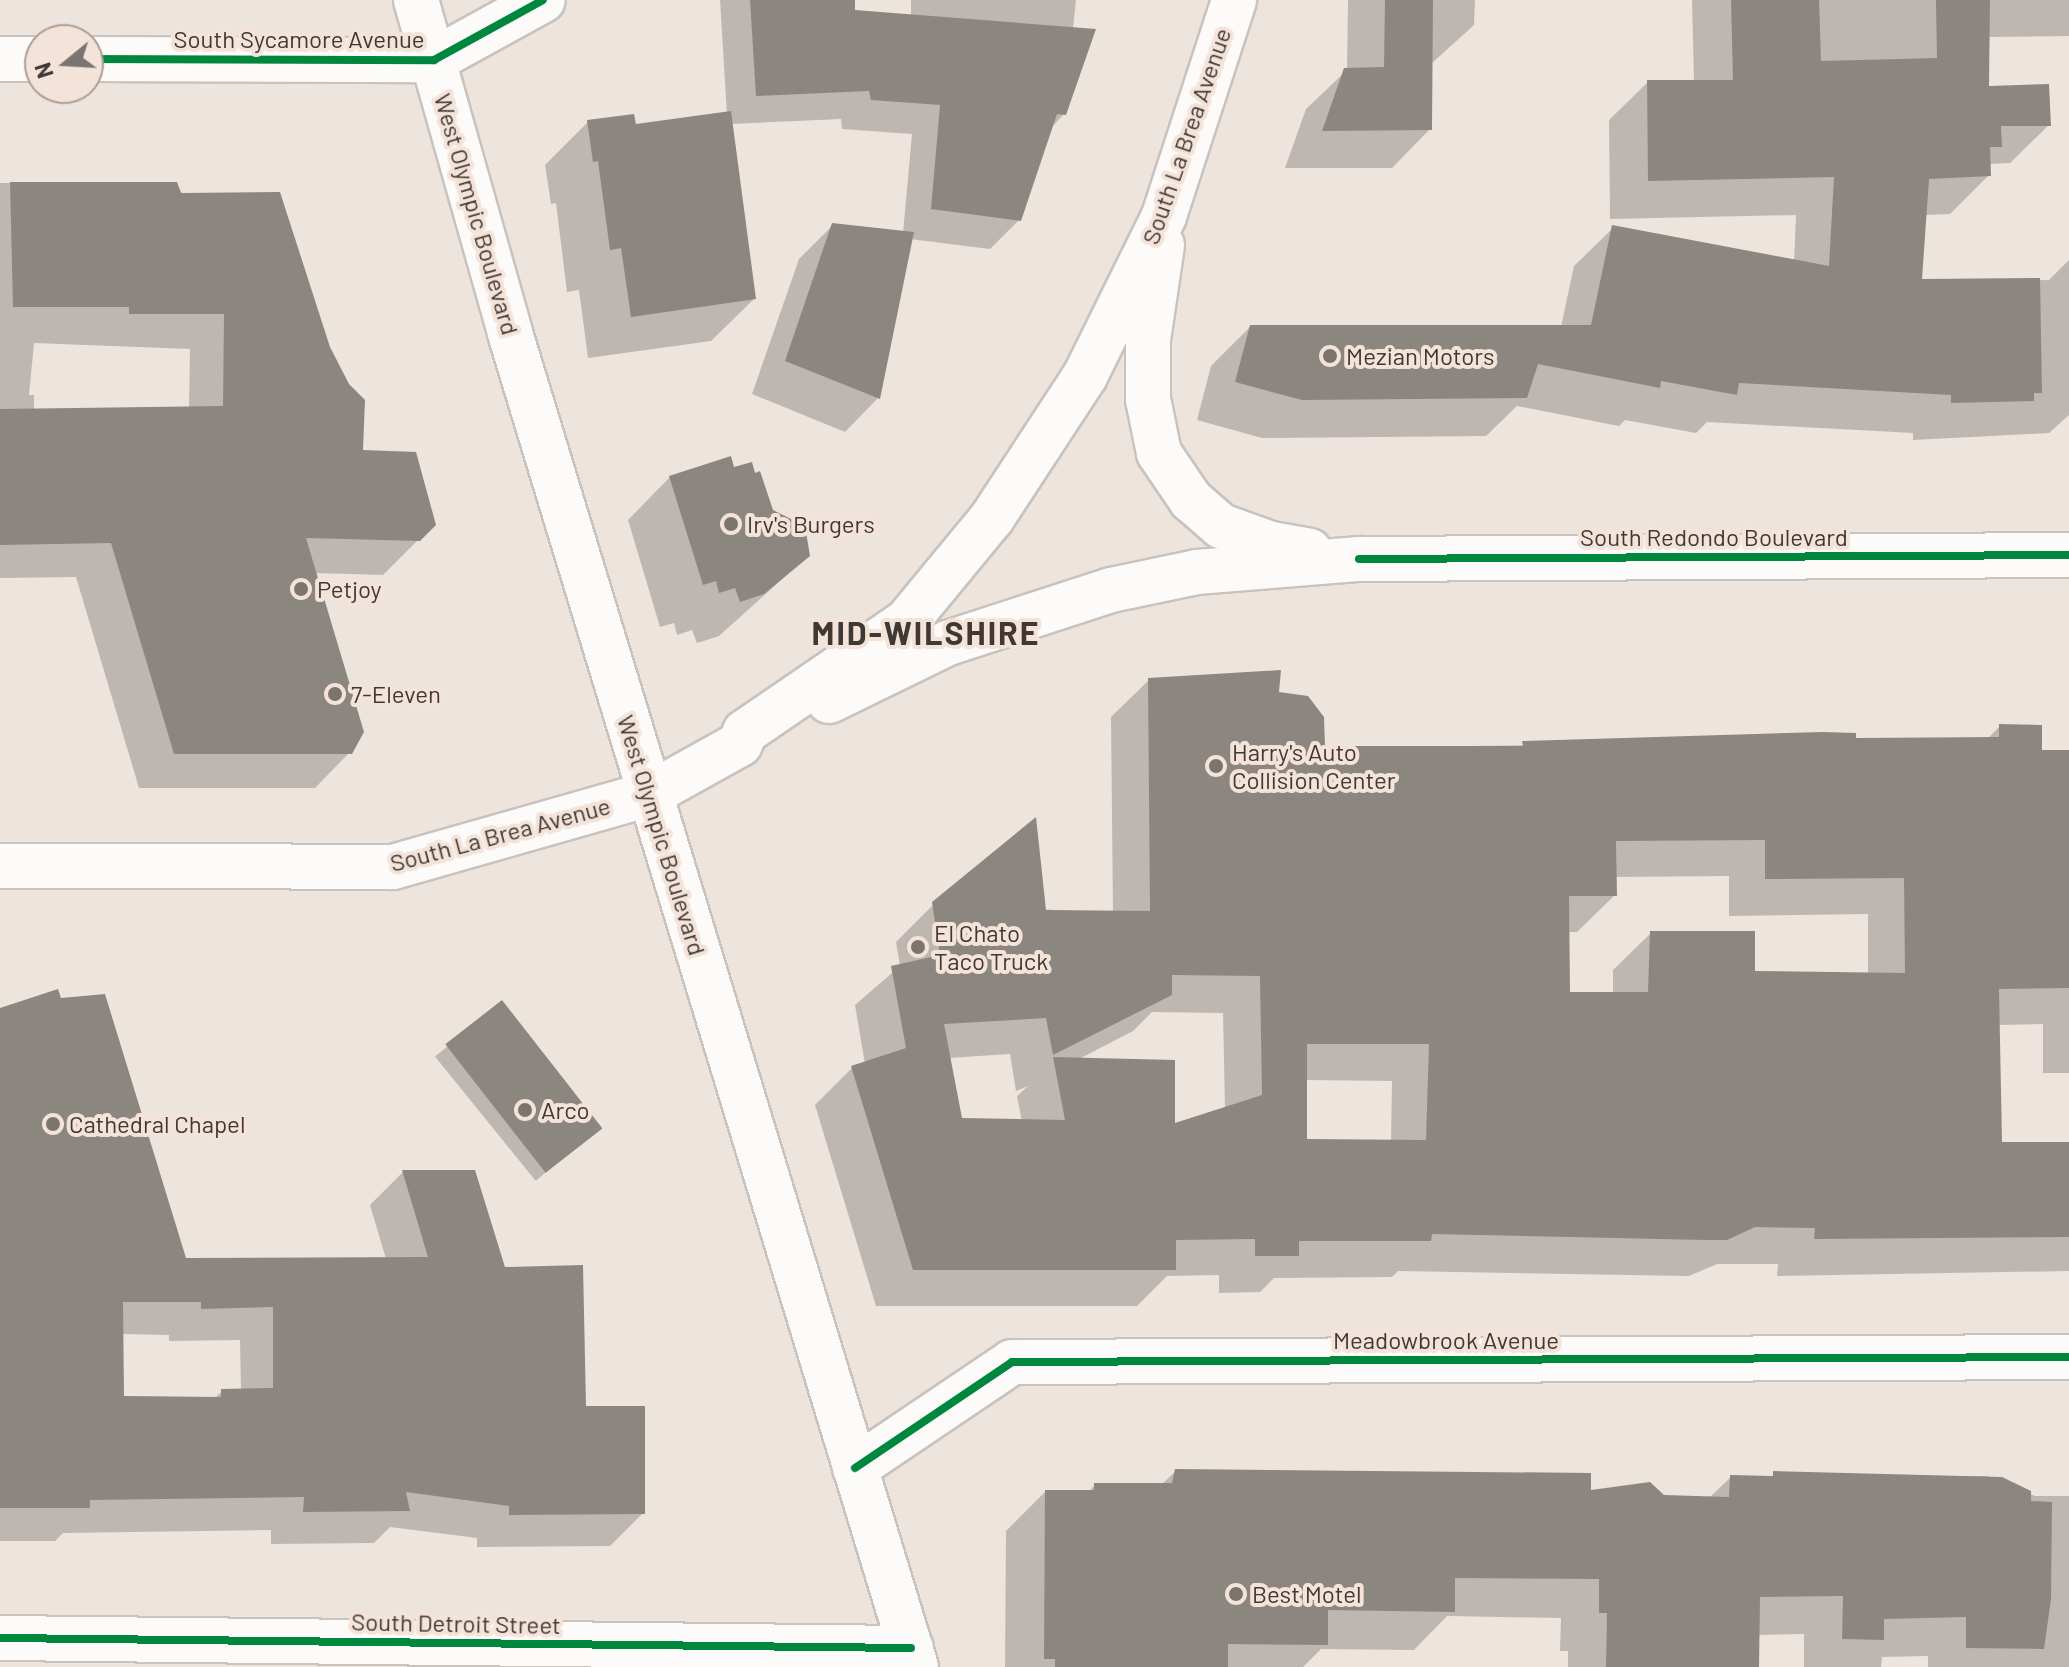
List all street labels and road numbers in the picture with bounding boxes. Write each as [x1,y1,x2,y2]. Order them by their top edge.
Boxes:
street label: South La Brea Avenue [1135,24,1237,248]
street label: South Sycamore Avenue [173,25,425,53]
street label: West Olympic Boulevard [429,90,525,338]
street label: South Redondo Boulevard [1580,523,1848,551]
street label: West Olympic Boulevard [612,711,712,959]
street label: South La Brea Avenue [387,791,613,877]
street label: Meadowbrook Avenue [1333,1326,1559,1354]
street label: South Detroit Street [351,1607,561,1639]

